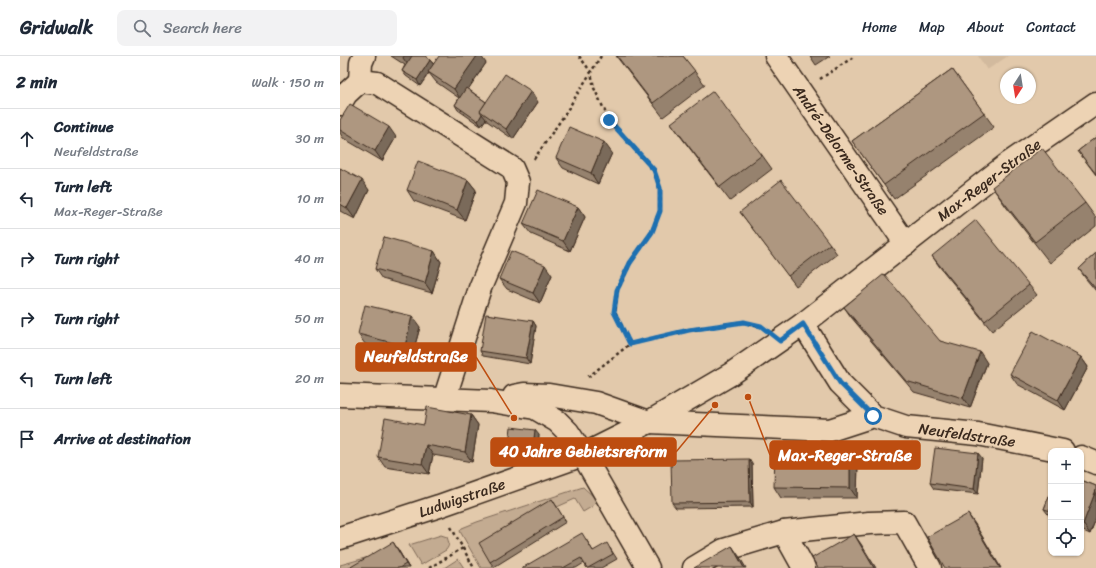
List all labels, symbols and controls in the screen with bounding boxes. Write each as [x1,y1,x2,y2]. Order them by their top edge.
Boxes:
search box [117,10,397,46]
text: Gridwalk [20,11,93,44]
text: Search here [163,15,242,41]
text: Home [862,15,897,40]
text: Map [919,15,945,40]
text: About [967,15,1004,40]
text: Contact [1026,15,1076,40]
icon: search [131,17,153,39]
text: 2 min [16,67,57,97]
north arrow [1000,68,1036,104]
text: Walk · 150 m [251,71,324,94]
street label: André-Delorme-Straße [785,78,896,221]
route end [600,111,618,129]
text: Continue [54,114,114,140]
text: 30 m [295,127,324,150]
icon: ahead [16,128,38,150]
street label: Max-Reger-Straße [931,132,1047,228]
text: Neufeldstraße [54,140,138,163]
text: Turn left [54,174,112,200]
text: 10 m [297,187,324,210]
icon: left [16,188,38,210]
text: Max-Reger-Straße [54,200,163,223]
text: Turn right [54,246,119,272]
text: 40 m [294,247,324,270]
icon: right [16,248,38,270]
text: Turn right [54,306,119,332]
text: 50 m [294,307,324,330]
icon: right [16,308,38,330]
text: Neufeldstraße [363,342,469,371]
callout: Neufeldstraße [356,343,476,371]
text: Turn left [54,366,112,392]
text: 20 m [295,367,324,390]
icon: left [16,368,38,390]
route start [864,407,882,425]
street label: Neufeldstraße [917,415,1017,455]
text: Arrive at destination [54,426,191,452]
icon: arrive [16,428,38,450]
text: 40 Jahre Gebietsreform [498,437,667,466]
callout: 40 Jahre Gebietsreform [491,438,676,466]
callout: Max-Reger-Straße [770,441,920,469]
text: Max-Reger-Straße [777,441,913,470]
map controls [1048,448,1084,556]
button: + [1048,448,1084,484]
street label: Ludwigstraße [415,471,509,525]
button: − [1048,484,1084,520]
button: locate [1048,520,1084,556]

